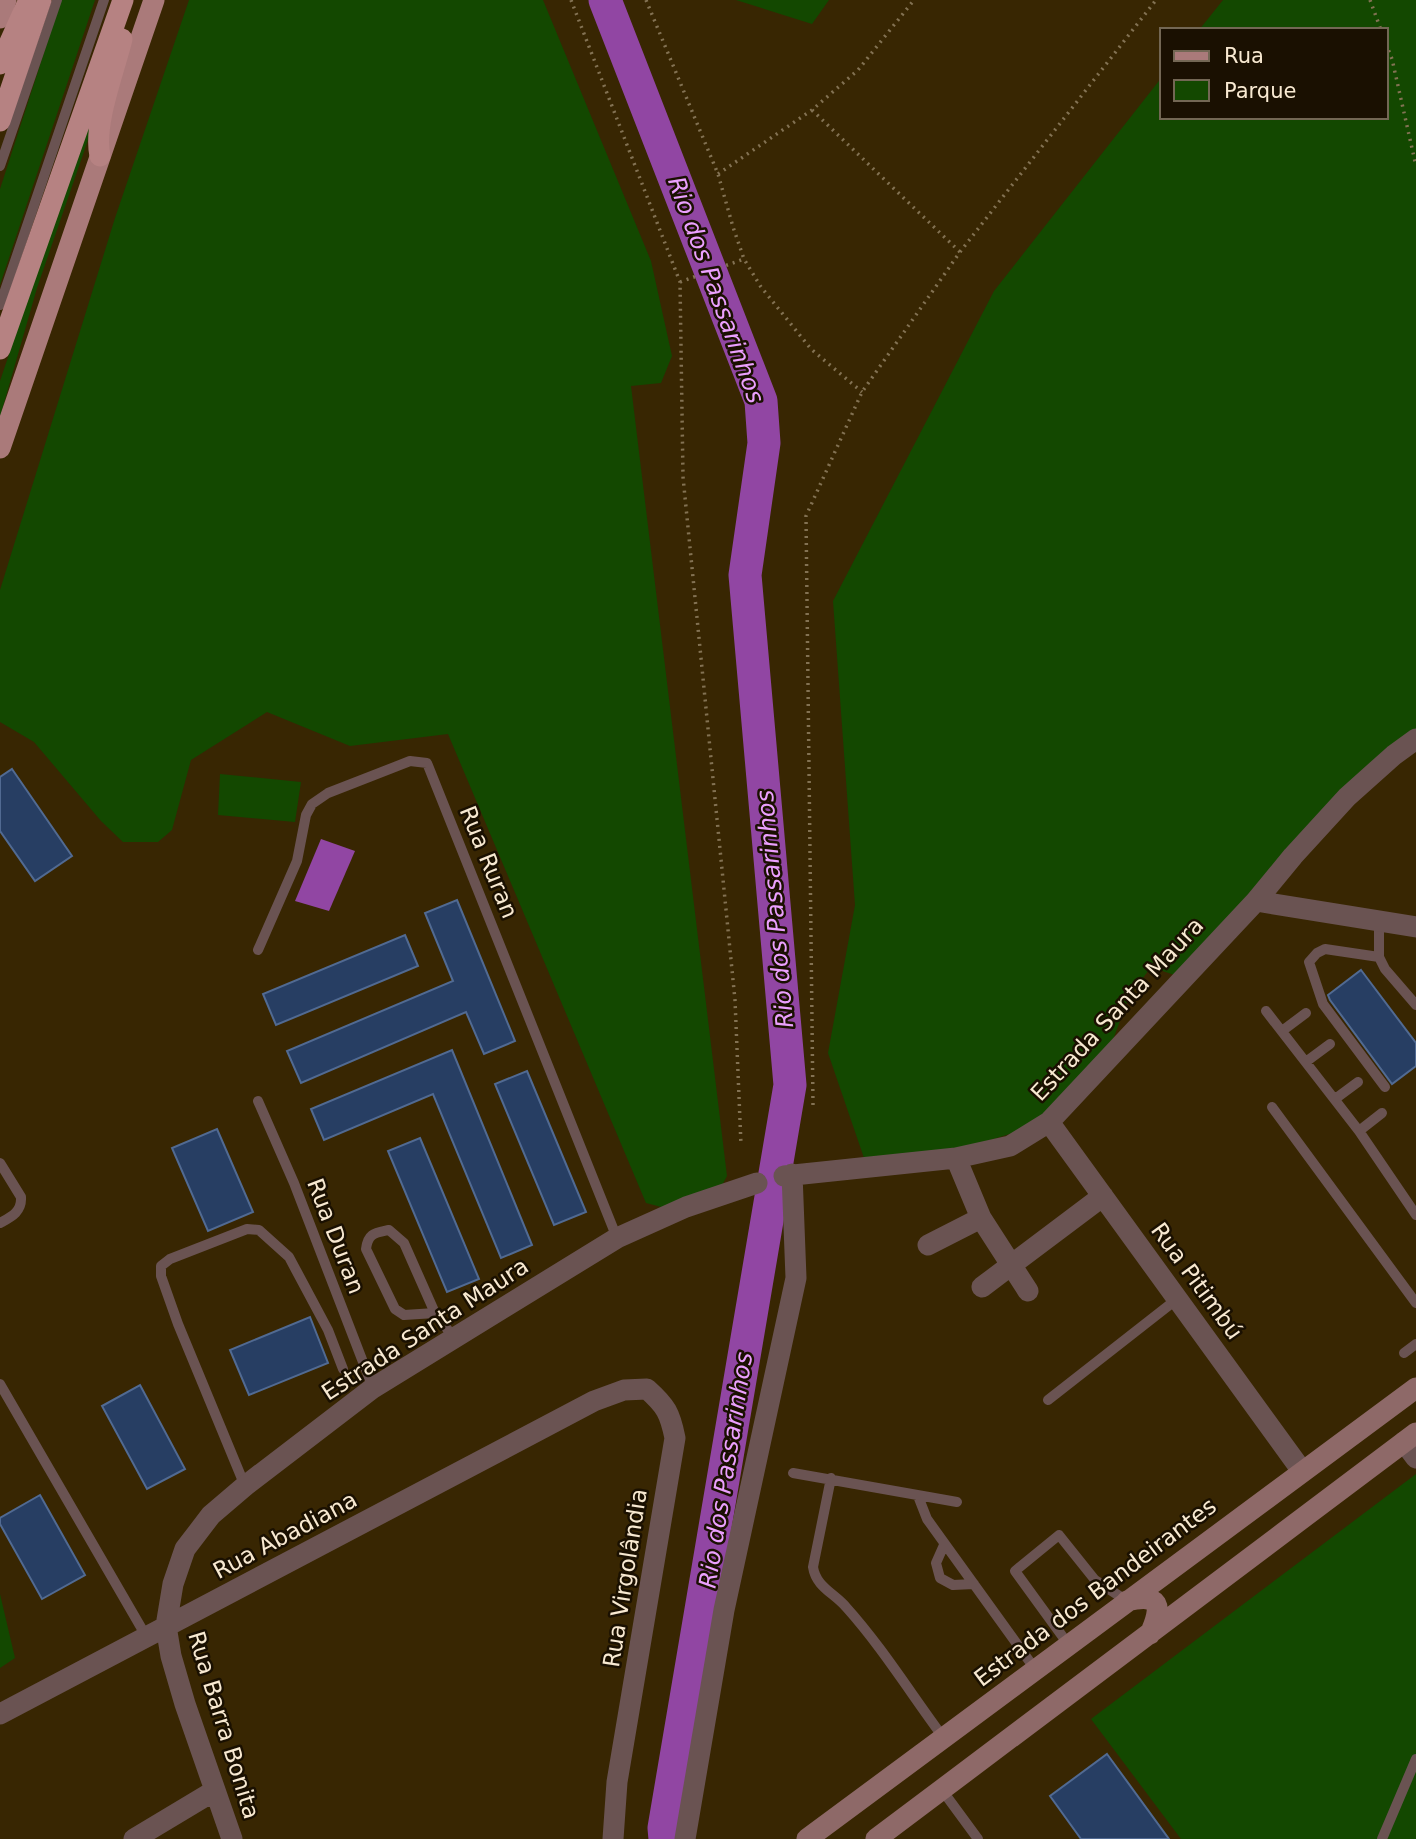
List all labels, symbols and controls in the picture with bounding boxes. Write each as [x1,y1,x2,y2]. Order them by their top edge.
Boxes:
legend [1160,28,1388,119]
text: Rua [1224,44,1264,68]
text: Parque [1224,79,1296,103]
water label: Rio dos Passarinhos [662,173,770,407]
water label: Rio dos Passarinhos [751,789,799,1029]
street label: Rua Ruran [455,802,523,922]
street label: Estrada Santa Maura [1025,912,1209,1106]
street label: Rua Duran [302,1175,370,1297]
street label: Rua Pitimbú [1146,1218,1248,1344]
street label: Estrada Santa Maura [317,1253,533,1405]
water label: Rio dos Passarinhos [693,1350,759,1590]
street label: Rua Abadiana [209,1486,361,1584]
street label: Rua Virgolândia [598,1487,652,1669]
street label: Estrada dos Bandeirantes [969,1493,1221,1691]
street label: Rua Barra Bonita [183,1628,265,1822]

